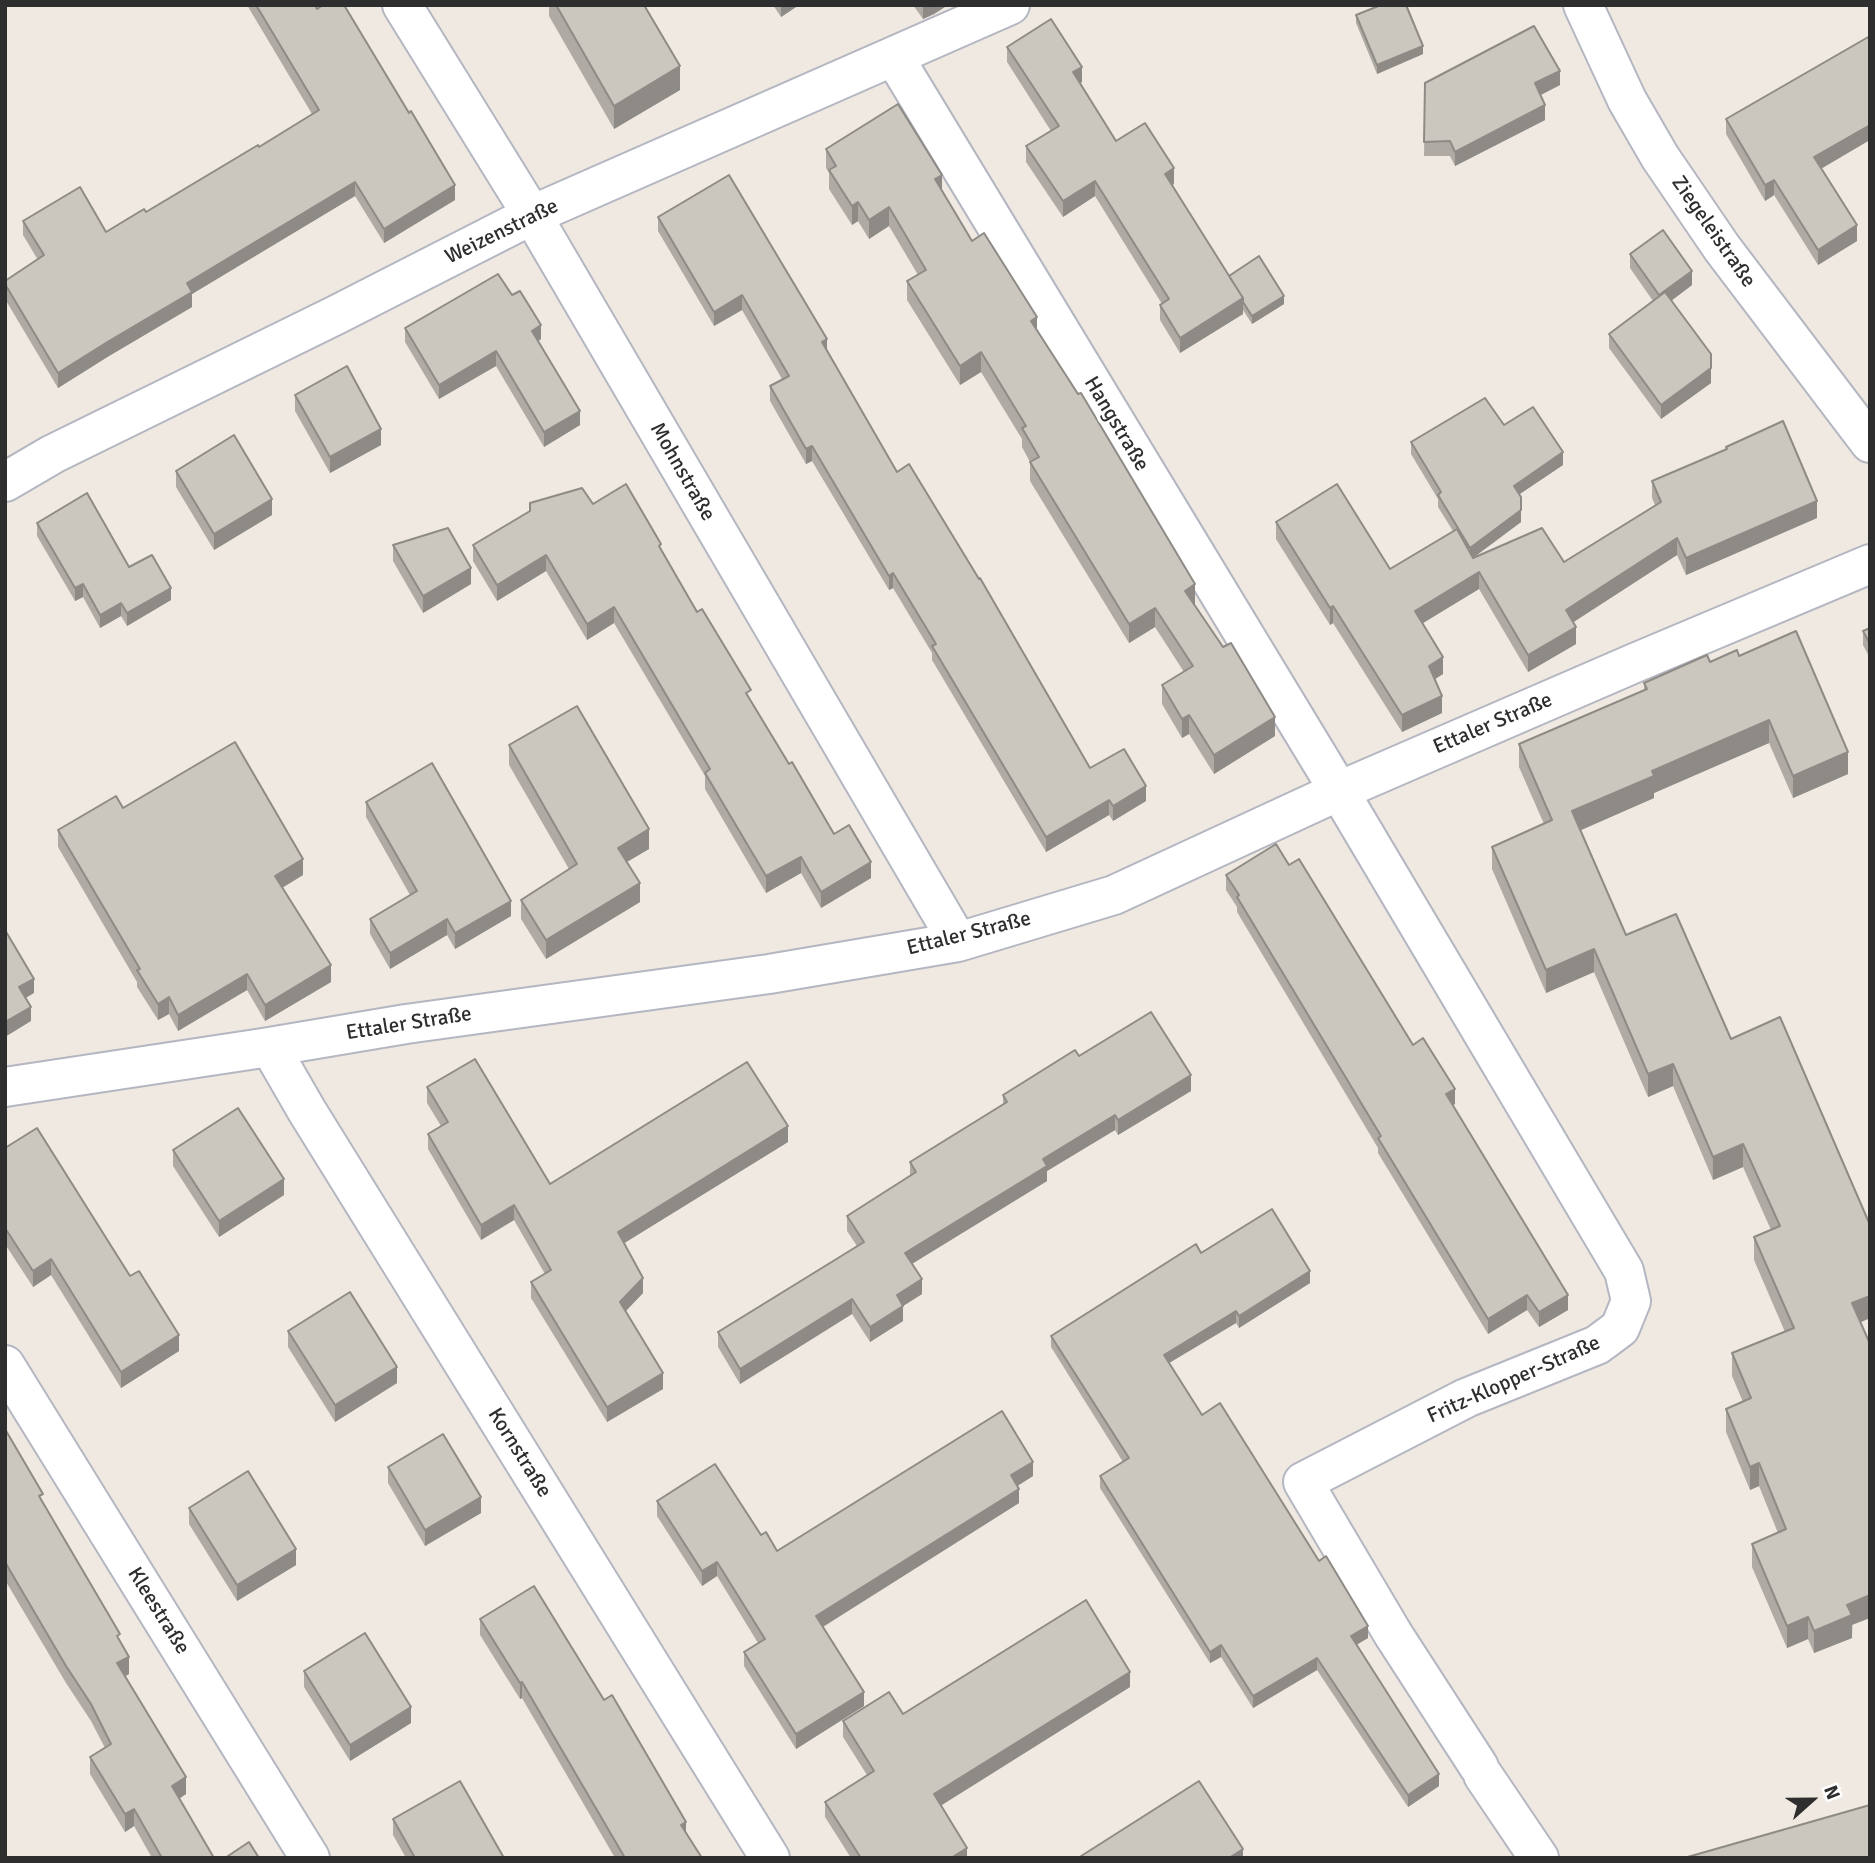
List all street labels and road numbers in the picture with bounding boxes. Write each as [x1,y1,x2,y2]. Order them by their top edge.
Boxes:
street label: Ziegeleistraße [1665,171,1761,293]
street label: Weizenstraße [441,194,563,270]
street label: Hangstraße [1078,372,1154,476]
street label: Mohnstraße [644,418,720,526]
street label: Ettaler Straße [1430,688,1556,760]
street label: Ettaler Straße [904,906,1034,962]
street label: Ettaler Straße [344,1002,474,1046]
street label: Fritz-Klopper-Straße [1424,1331,1604,1429]
street label: Kornstraße [482,1404,556,1502]
street label: Kleestraße [121,1563,195,1659]

